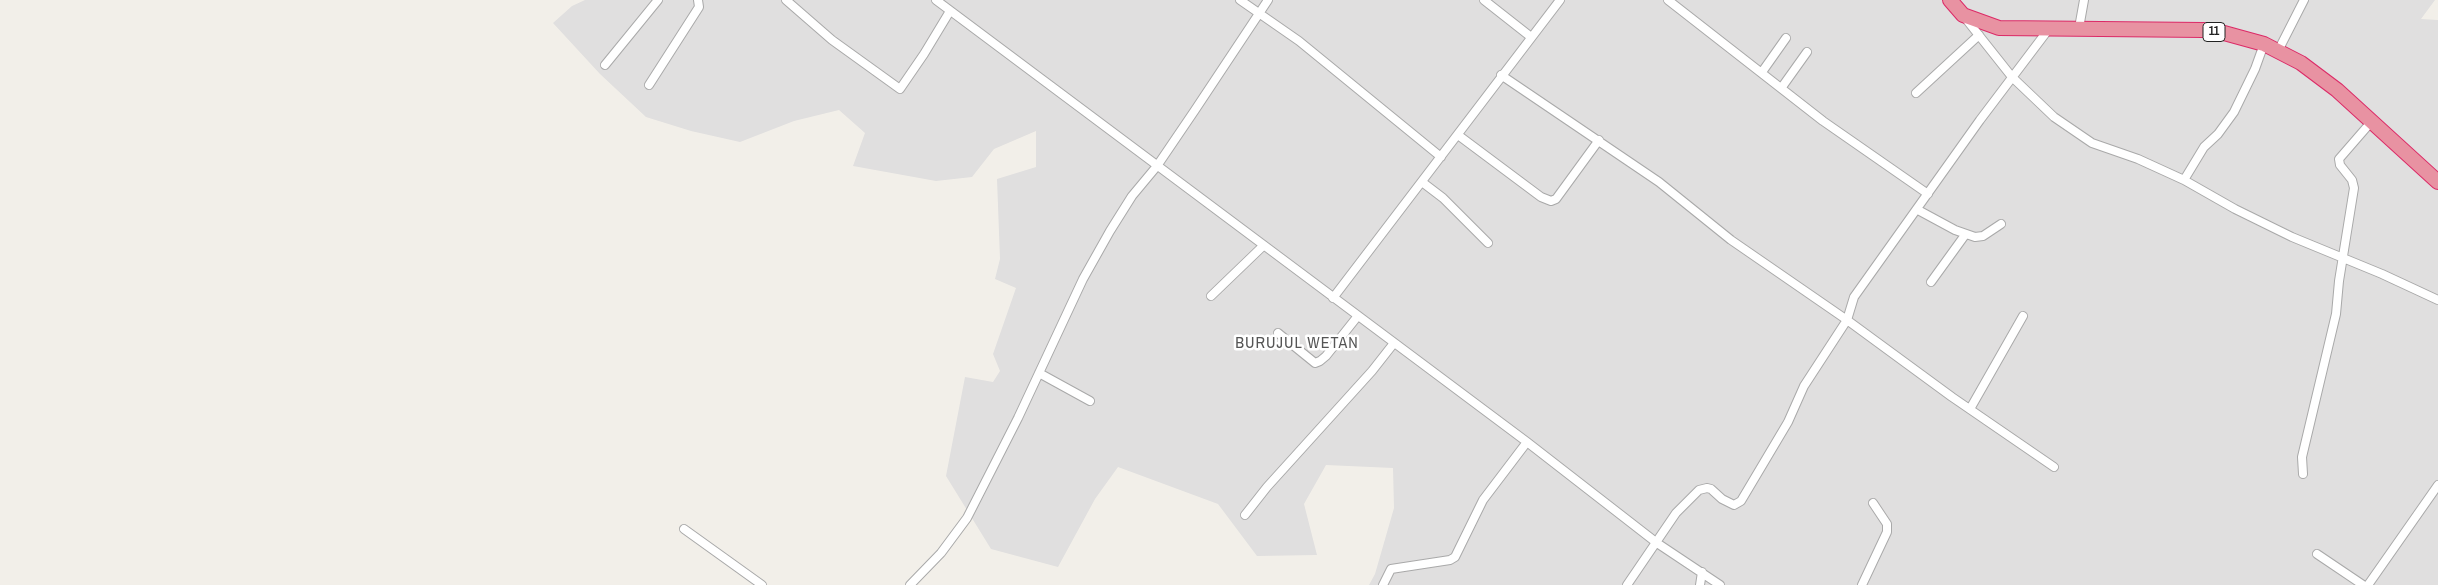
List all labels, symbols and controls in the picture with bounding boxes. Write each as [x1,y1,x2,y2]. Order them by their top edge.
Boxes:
road number: 11 [2203,22,2225,42]
district label: BURUJUL WETAN [1234,334,1360,354]

